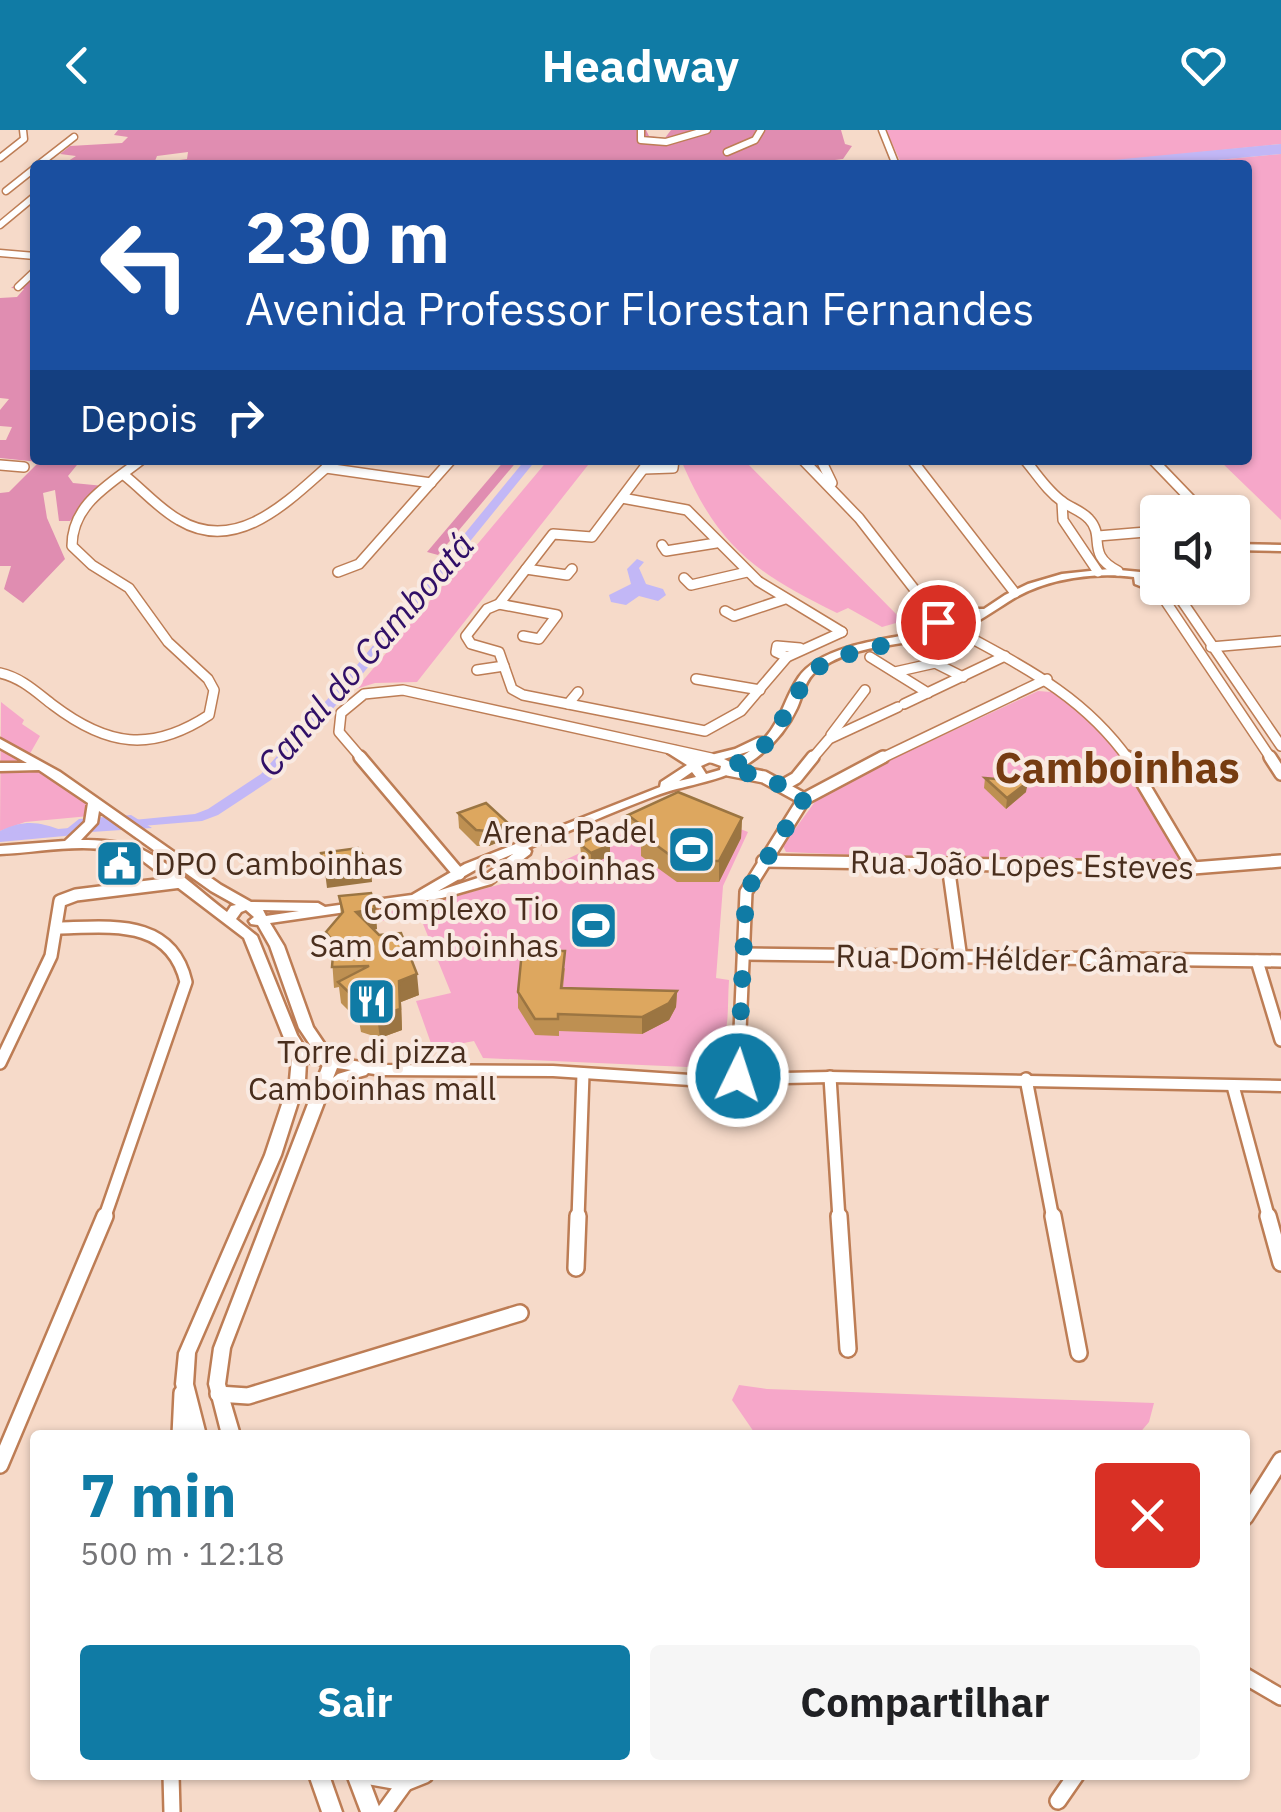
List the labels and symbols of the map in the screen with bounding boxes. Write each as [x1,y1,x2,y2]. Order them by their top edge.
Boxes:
water label: Canal do Camboatá [246,522,484,786]
pin [896,580,981,665]
district label: Camboinhas [994,740,1240,795]
place label: Arena Padel Camboinhas [478,810,656,889]
sports icon: Arena Padel Camboinhas [665,823,717,875]
public building icon: DPO Camboinhas [93,837,145,889]
street label: Rua João Lopes Esteves [850,840,1194,888]
place label: DPO Camboinhas [154,842,403,884]
place label: Complexo Tio Sam Camboinhas [309,887,559,966]
sports icon: Complexo Tio Sam Camboinhas [568,900,620,952]
street label: Rua Dom Hélder Câmara [835,934,1189,982]
restaurant icon: Torre di pizza Camboinhas mall [346,975,398,1027]
position arrow [686,1024,790,1128]
place label: Torre di pizza Camboinhas mall [248,1030,496,1109]

